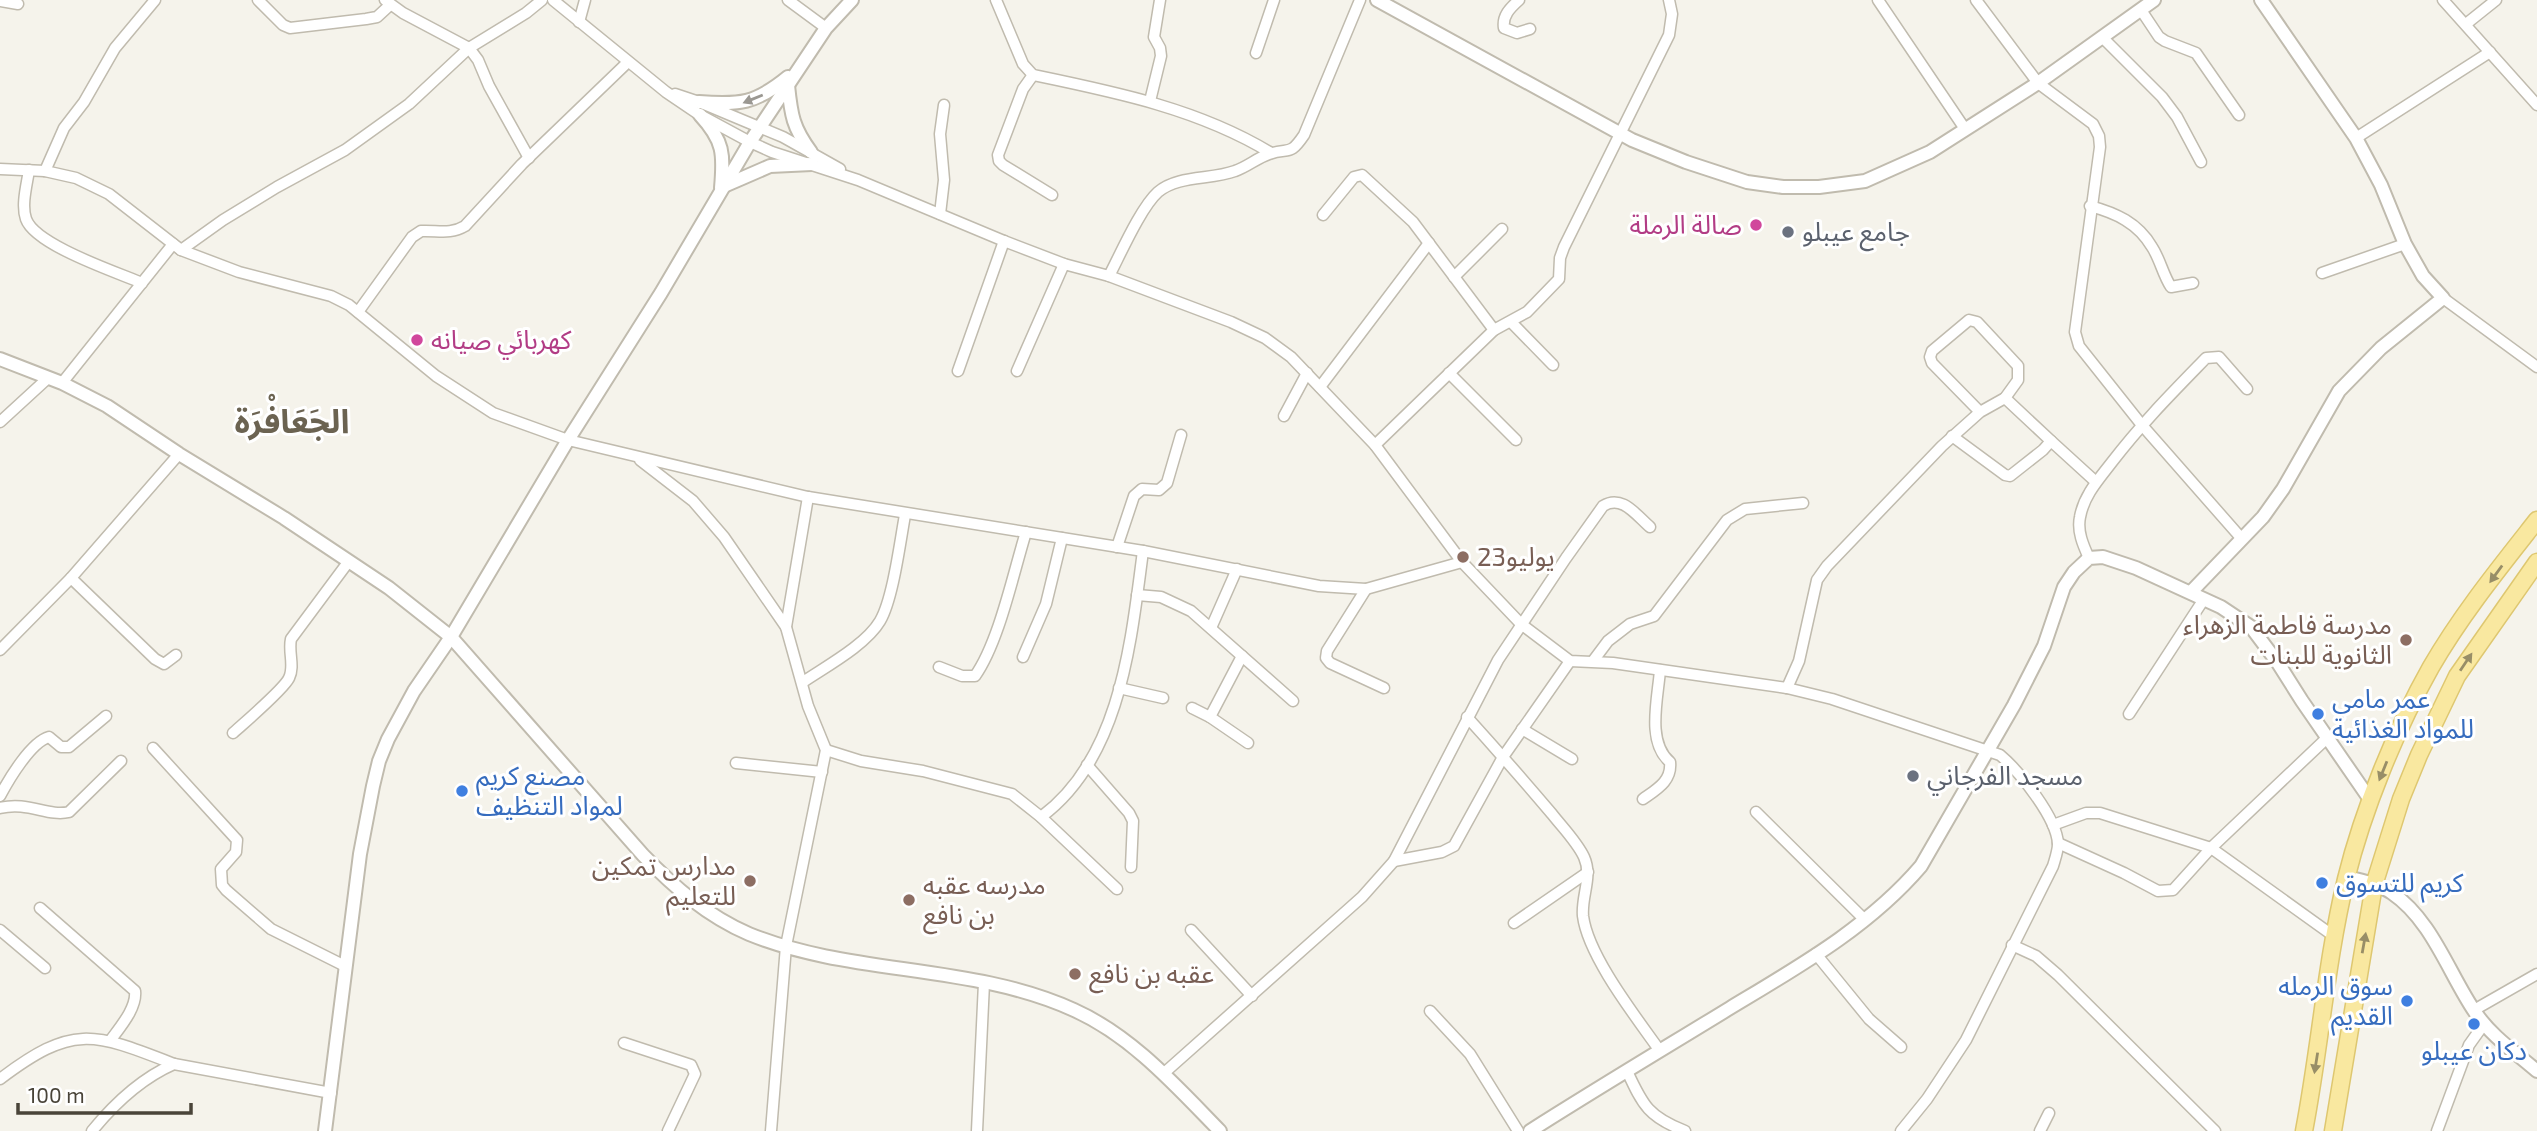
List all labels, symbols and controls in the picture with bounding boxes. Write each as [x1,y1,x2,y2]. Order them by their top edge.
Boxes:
one-way arrow [743,93,764,104]
place label: صالة الرملة [1629,208,1742,240]
place label: جامع عيبلو [1802,215,1910,252]
marker: صالة الرملة [1748,217,1764,233]
marker: جامع عيبلو [1780,224,1796,240]
place label: كهربائي صيانه [431,323,572,360]
marker: كهربائي صيانه [409,332,425,348]
district label: الجَعَافْرَة [235,393,349,441]
place label: 23يوليو [1477,540,1555,572]
marker: 23يوليو [1455,549,1471,565]
one-way arrow [2488,565,2503,583]
place label: مدرسة فاطمة الزهراء الثانوية للبنات [2183,608,2392,670]
marker: مدرسة فاطمة الزهراء الثانوية للبنات [2398,632,2414,648]
one-way arrow [2459,653,2473,671]
place label: عمر مامي للمواد الغذائية [2332,682,2474,744]
marker: عمر مامي للمواد الغذائية [2310,706,2326,722]
place label: مصنع كريم لمواد التنظيف [476,759,623,821]
place label: مسجد الفرجاني [1927,759,2083,796]
one-way arrow [2377,761,2389,781]
marker: مسجد الفرجاني [1905,768,1921,784]
marker: مصنع كريم لمواد التنظيف [454,783,470,799]
place label: مدارس تمكين للتعليم [592,849,736,916]
place label: كريم للتسوق [2336,866,2463,903]
place label: مدرسه عقبه بن نافع [923,868,1046,935]
marker: مدارس تمكين للتعليم [742,873,758,889]
marker: كريم للتسوق [2314,875,2330,891]
marker: مدرسه عقبه بن نافع [901,892,917,908]
one-way arrow [2359,932,2370,954]
place label: عقبه بن نافع [1089,957,1214,994]
marker: عقبه بن نافع [1067,966,1083,982]
place label: سوق الرمله القديم [2278,969,2393,1036]
marker: سوق الرمله القديم [2399,993,2415,1009]
marker: دكان عيبلو [2466,1016,2482,1032]
place label: دكان عيبلو [2421,1034,2527,1066]
one-way arrow [2310,1052,2321,1074]
scale bar [18,1072,191,1116]
text: 100 m [28,1082,85,1107]

